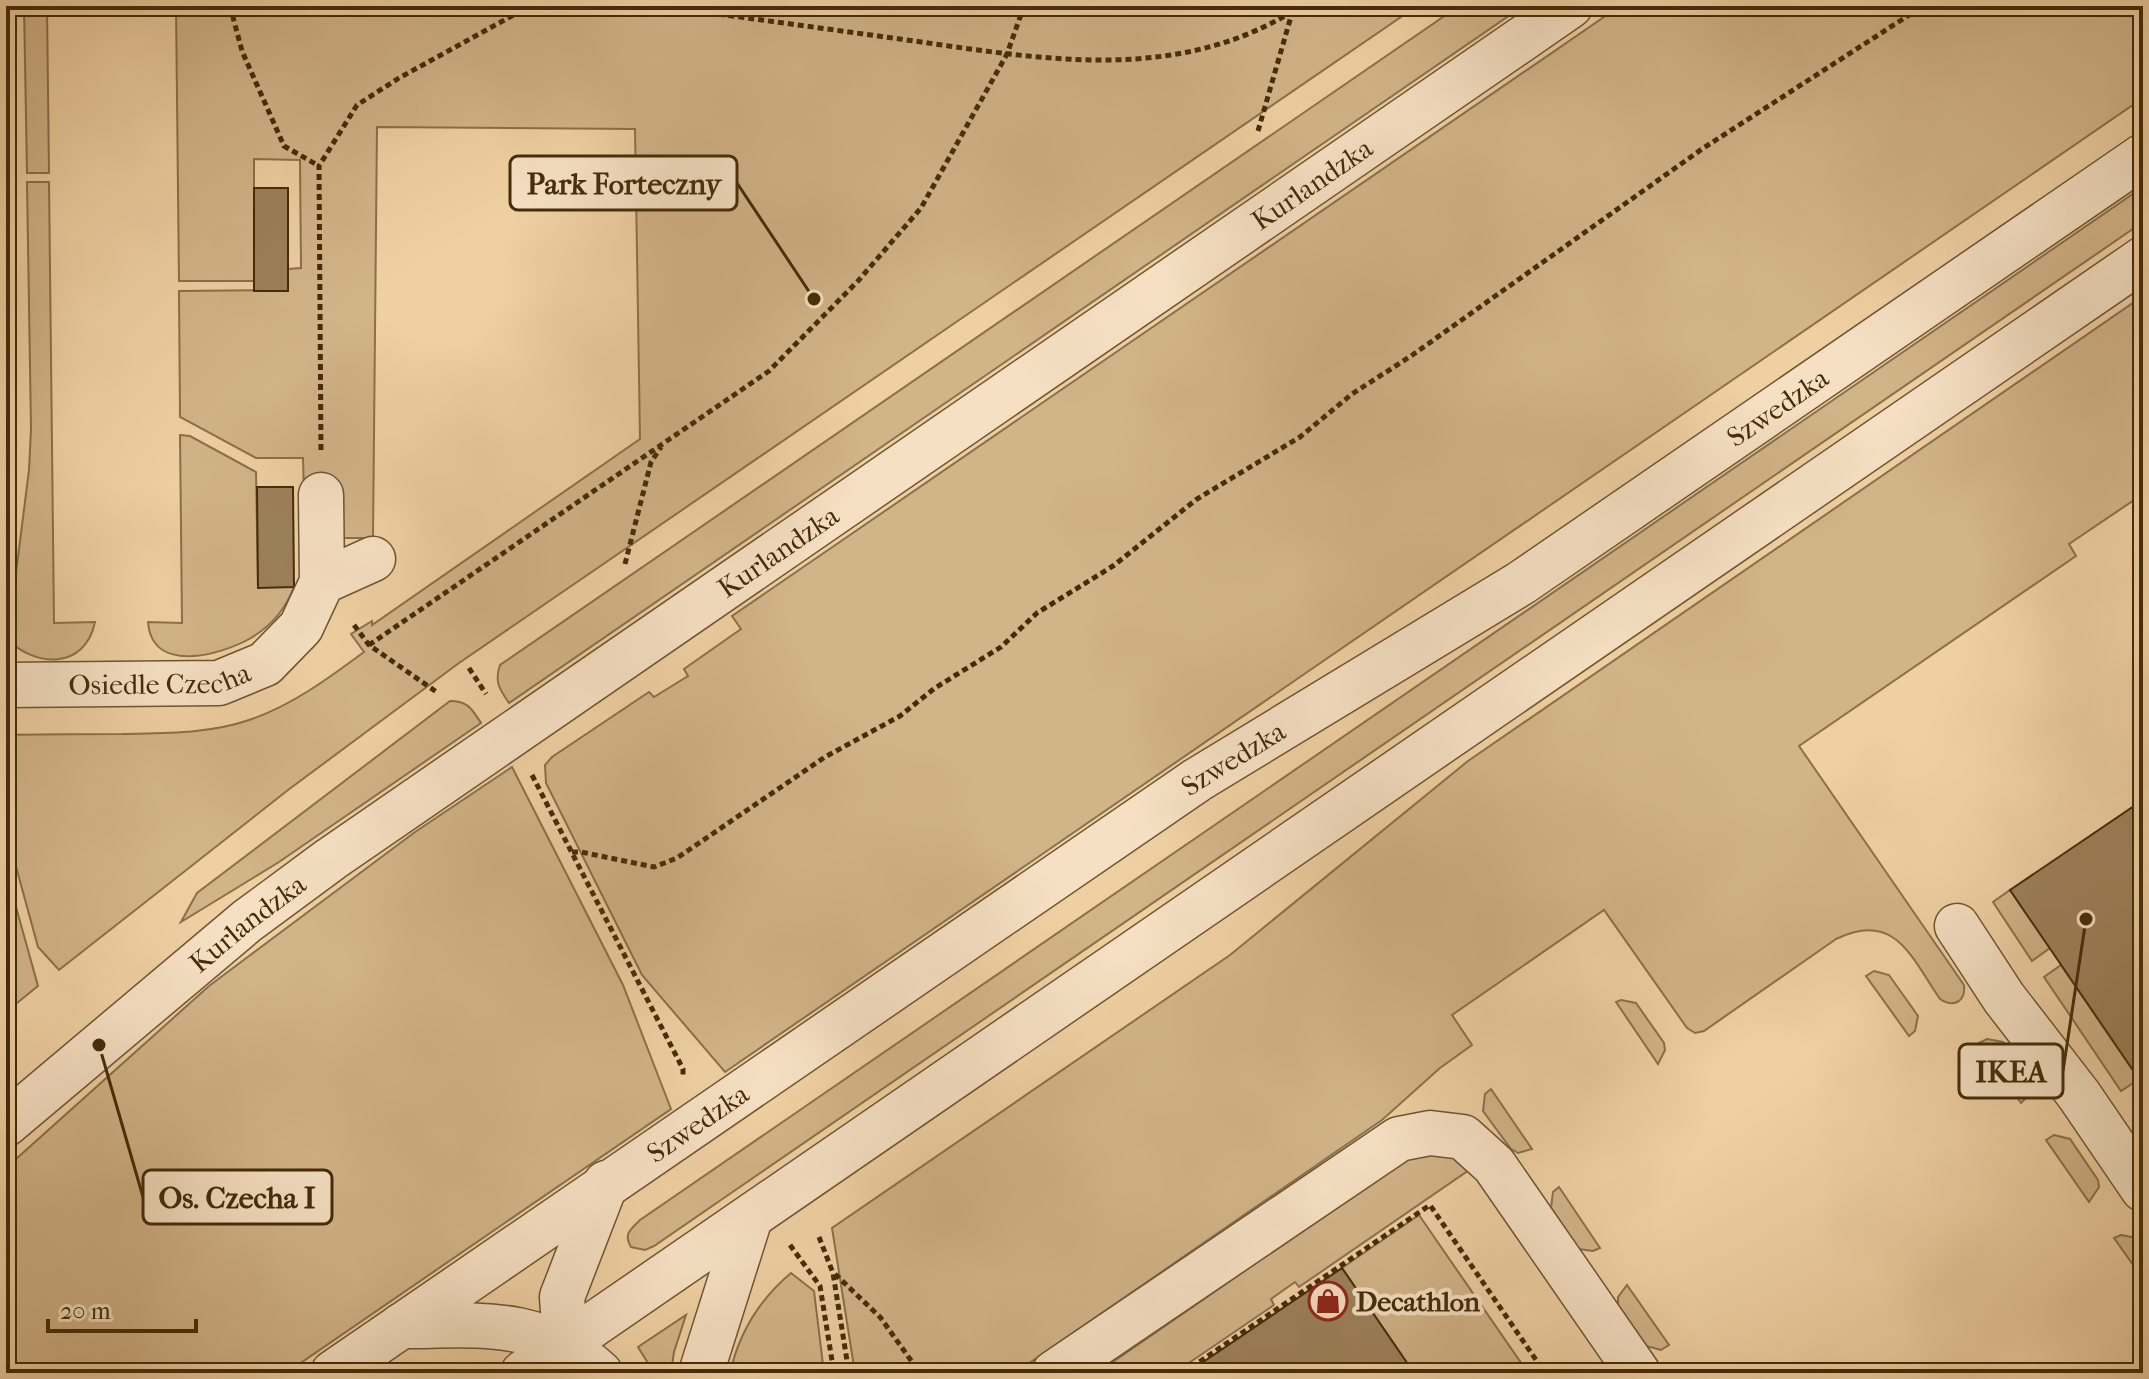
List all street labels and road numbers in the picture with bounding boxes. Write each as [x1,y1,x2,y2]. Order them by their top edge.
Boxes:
street label: Kurlandzka [1245,130,1379,237]
street label: Szwedzka [1720,360,1835,453]
street label: Kurlandzka [711,498,845,604]
street label: Osiedle Czecha [68,655,256,701]
street label: Szwedzka [1175,713,1292,803]
street label: Kurlandzka [182,866,313,979]
street label: Szwedzka [640,1076,755,1169]

